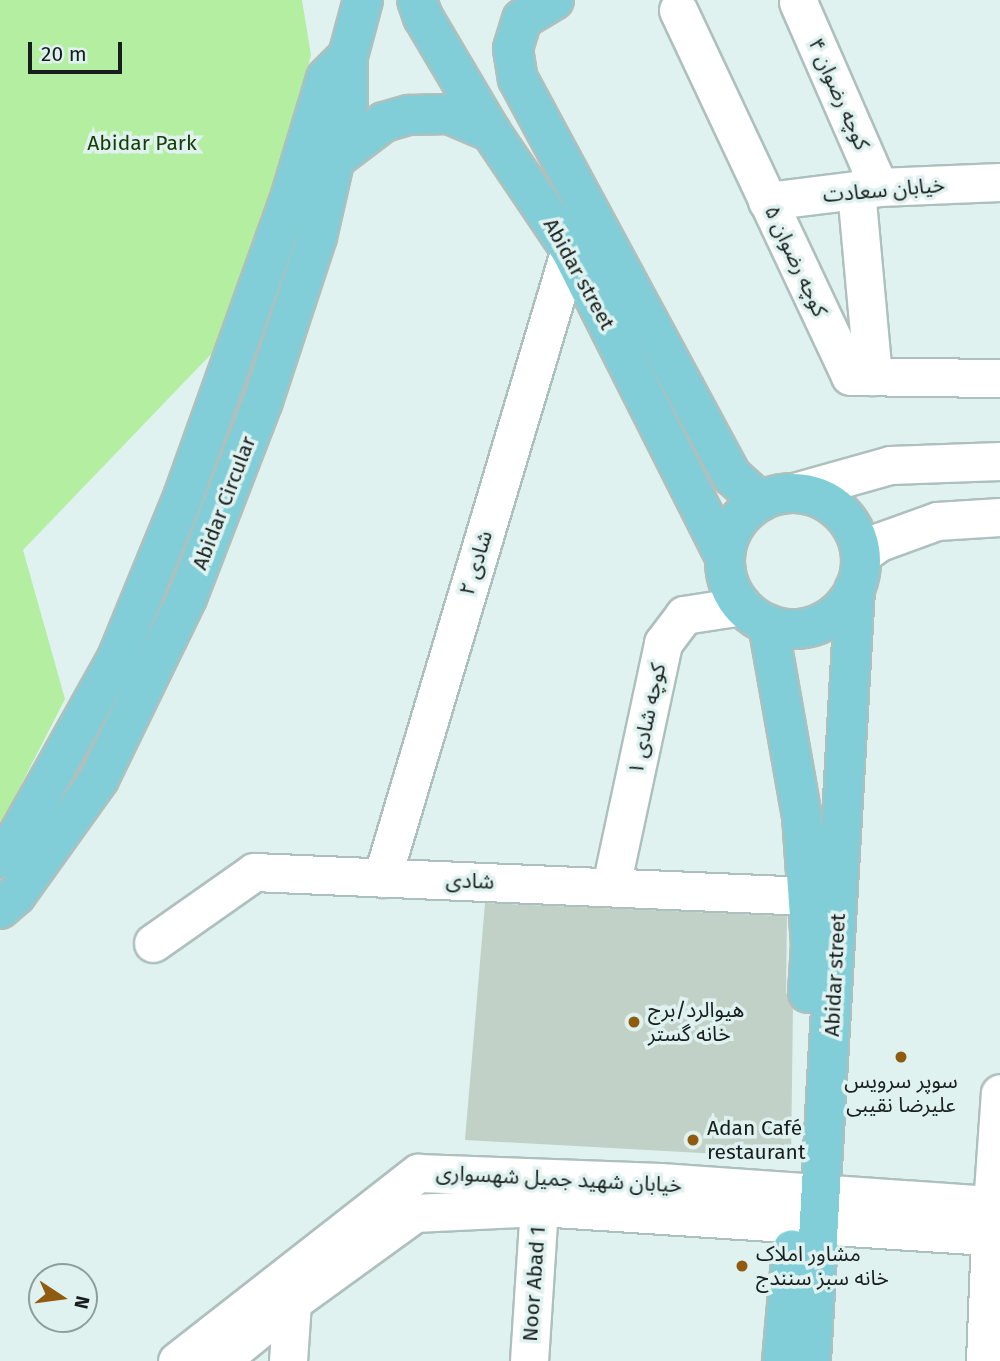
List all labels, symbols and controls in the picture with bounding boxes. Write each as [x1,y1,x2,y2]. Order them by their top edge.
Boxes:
scale bar [32,28,126,72]
street label: کوچه رضوان ۴ [803,34,875,154]
text: 20 m [41,41,87,67]
park label: Abidar Park [87,130,197,156]
street label: خیابان سعادت [822,172,946,208]
street label: کوچه رضوان ۵ [759,201,833,321]
street label: Abidar street [538,214,620,334]
street label: Abidar Circular [187,433,261,573]
street label: شادی ۲ [454,528,498,598]
street label: کوچه شادی ۱ [623,661,671,777]
street label: شادی [445,868,495,894]
street label: Abidar street [819,913,851,1037]
place label: هیوالرد/برج خانه گستر [648,997,744,1047]
marker: هیوالرد/برج خانه گستر [626,1014,642,1030]
marker: سوپر سرویس علیرضا نقیبی [893,1049,909,1065]
place label: سوپر سرویس علیرضا نقیبی [844,1068,958,1118]
place label: Adan Café restaurant [707,1115,805,1165]
marker: Adan Café restaurant [685,1132,701,1148]
street label: خیابان شهید جمیل شهسواری [435,1160,683,1198]
street label: Noor Abad 1 [517,1226,551,1342]
place label: مشاور املاک خانه سبز سنندج [756,1241,889,1291]
marker: مشاور املاک خانه سبز سنندج [734,1258,750,1274]
north arrow [28,1263,98,1333]
text: N [69,1294,95,1311]

